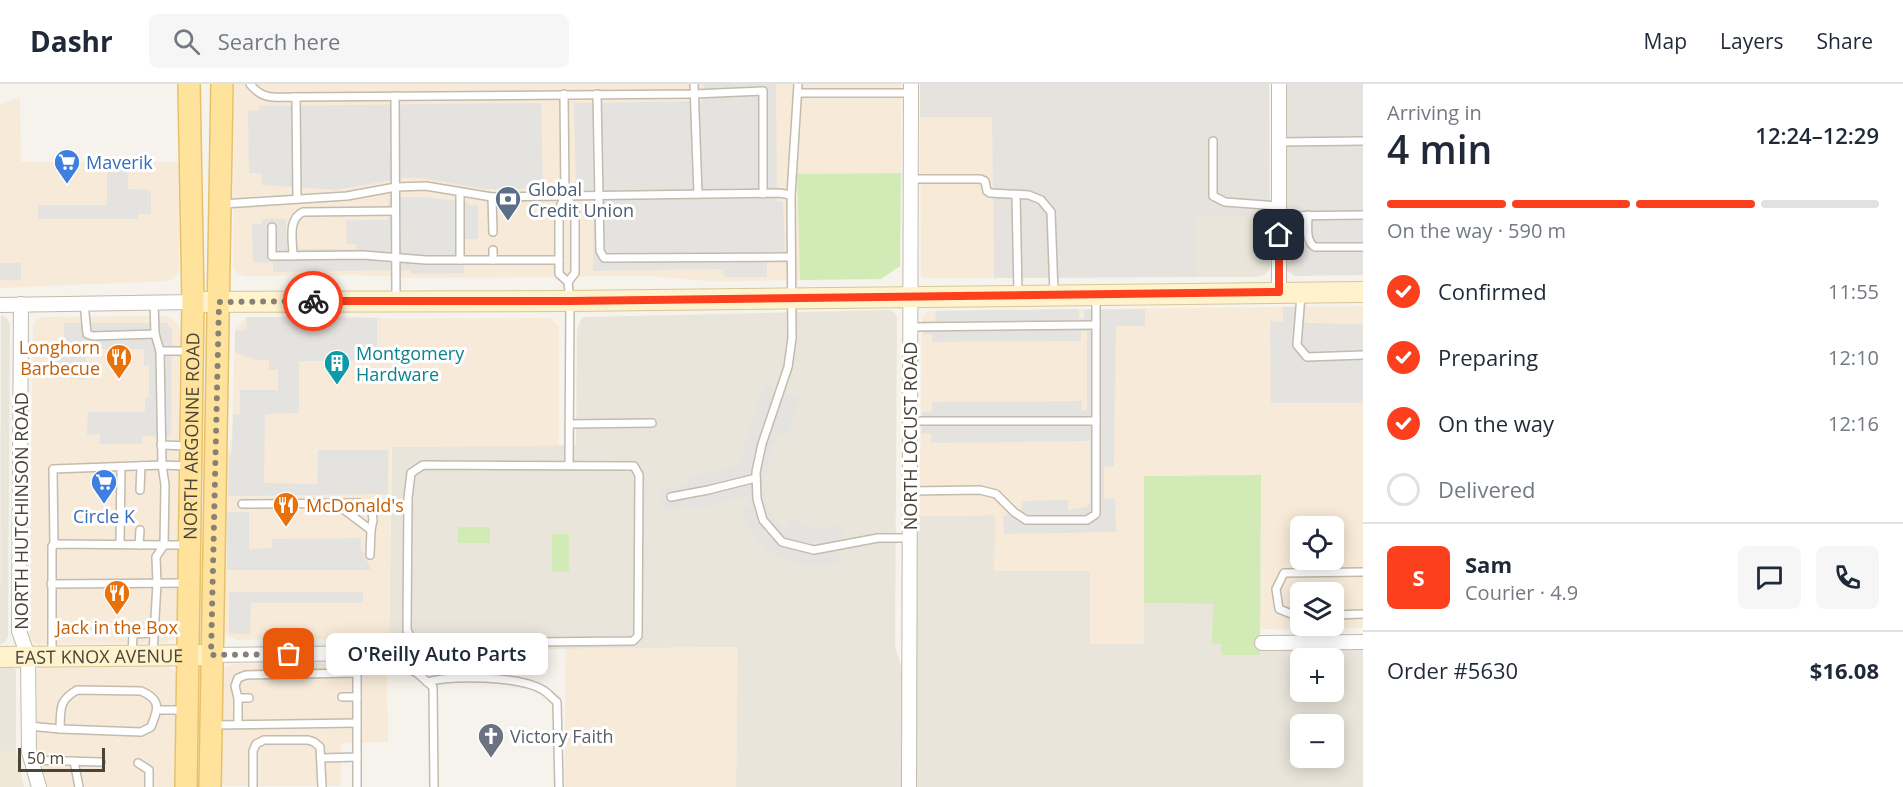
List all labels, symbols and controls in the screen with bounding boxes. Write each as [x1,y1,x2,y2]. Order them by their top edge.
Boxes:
search box [149,14,569,68]
text: Dashr [30,22,113,60]
icon: search [170,25,203,58]
text: Search here [218,26,340,56]
text: Map [1644,27,1687,55]
text: Layers [1720,27,1784,55]
text: Share [1817,27,1873,55]
text: Arriving in [1387,99,1482,126]
text: 12:24–12:29 [1755,120,1879,150]
text: 4 min [1387,122,1492,175]
supermarket icon: Maverik [52,147,82,185]
place label: Maverik [86,150,153,174]
place label: Global Credit Union [528,177,634,222]
bank icon: Global Credit Union [493,184,523,222]
pin [1253,209,1304,260]
text: On the way · 590 m [1387,217,1566,244]
icon: home [1262,218,1295,251]
courier [283,271,343,331]
icon: check [1387,275,1420,308]
text: Confirmed [1438,276,1547,306]
text: 11:55 [1828,278,1879,305]
icon: bike [297,285,330,318]
street label: NORTH ARGONNE ROAD [178,332,205,540]
place label: Longhorn Barbecue [19,335,100,380]
place label: Montgomery Hardware [356,341,465,386]
icon: check [1387,341,1420,374]
restaurant icon: Longhorn Barbecue [104,342,134,380]
street label: NORTH LOCUST ROAD [898,342,922,530]
text: Preparing [1438,342,1538,372]
text: 12:10 [1828,344,1879,371]
building icon: Montgomery Hardware [322,348,352,386]
street label: NORTH HUTCHINSON ROAD [9,392,33,630]
icon: check [1387,407,1420,440]
text: On the way [1438,408,1554,438]
text: 12:16 [1828,410,1879,437]
supermarket icon: Circle K [89,467,119,505]
text: Delivered [1438,474,1536,504]
restaurant icon: McDonald's [271,490,301,528]
place label: McDonald's [306,493,404,517]
place label: Circle K [73,504,136,528]
map controls [1290,516,1344,768]
button: locate [1290,516,1344,570]
button: chat [1738,546,1801,609]
button: phone [1816,546,1879,609]
text: Sam [1465,549,1512,579]
text: S [1412,562,1425,592]
restaurant icon: Jack in the Box [102,578,132,616]
text: Courier · 4.9 [1465,579,1578,606]
button: layers [1290,582,1344,636]
place label: Jack in the Box [54,615,179,639]
pin [263,628,314,679]
callout: O'Reilly Auto Parts [325,633,547,675]
icon: bag [272,637,305,670]
text: O'Reilly Auto Parts [348,640,526,667]
street label: EAST KNOX AVENUE [15,643,183,669]
button: + [1290,648,1344,702]
text: Order #5630 [1387,655,1518,685]
text: $16.08 [1810,655,1879,685]
button: − [1290,714,1344,768]
church icon: Victory Faith [476,721,506,759]
place label: Victory Faith [510,724,613,748]
scale bar [18,745,105,772]
text: 50 m [27,747,64,769]

